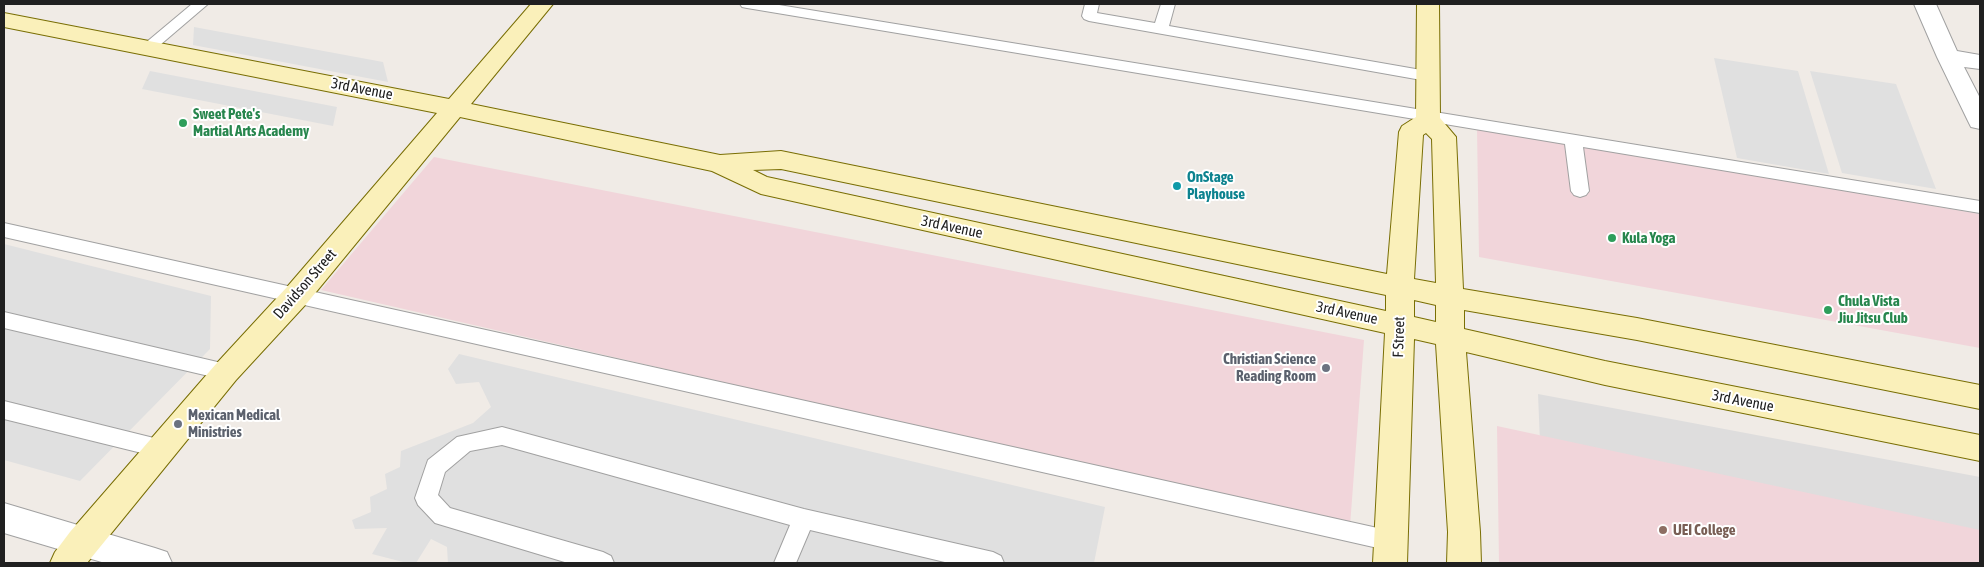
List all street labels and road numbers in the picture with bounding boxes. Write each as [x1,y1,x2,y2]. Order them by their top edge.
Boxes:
street label: 3rd Avenue [330,74,394,104]
street label: 3rd Avenue [920,212,984,242]
street label: Davidson Street [270,245,340,323]
street label: 3rd Avenue [1315,298,1379,328]
street label: F Street [1389,316,1409,358]
street label: 3rd Avenue [1711,386,1775,416]

